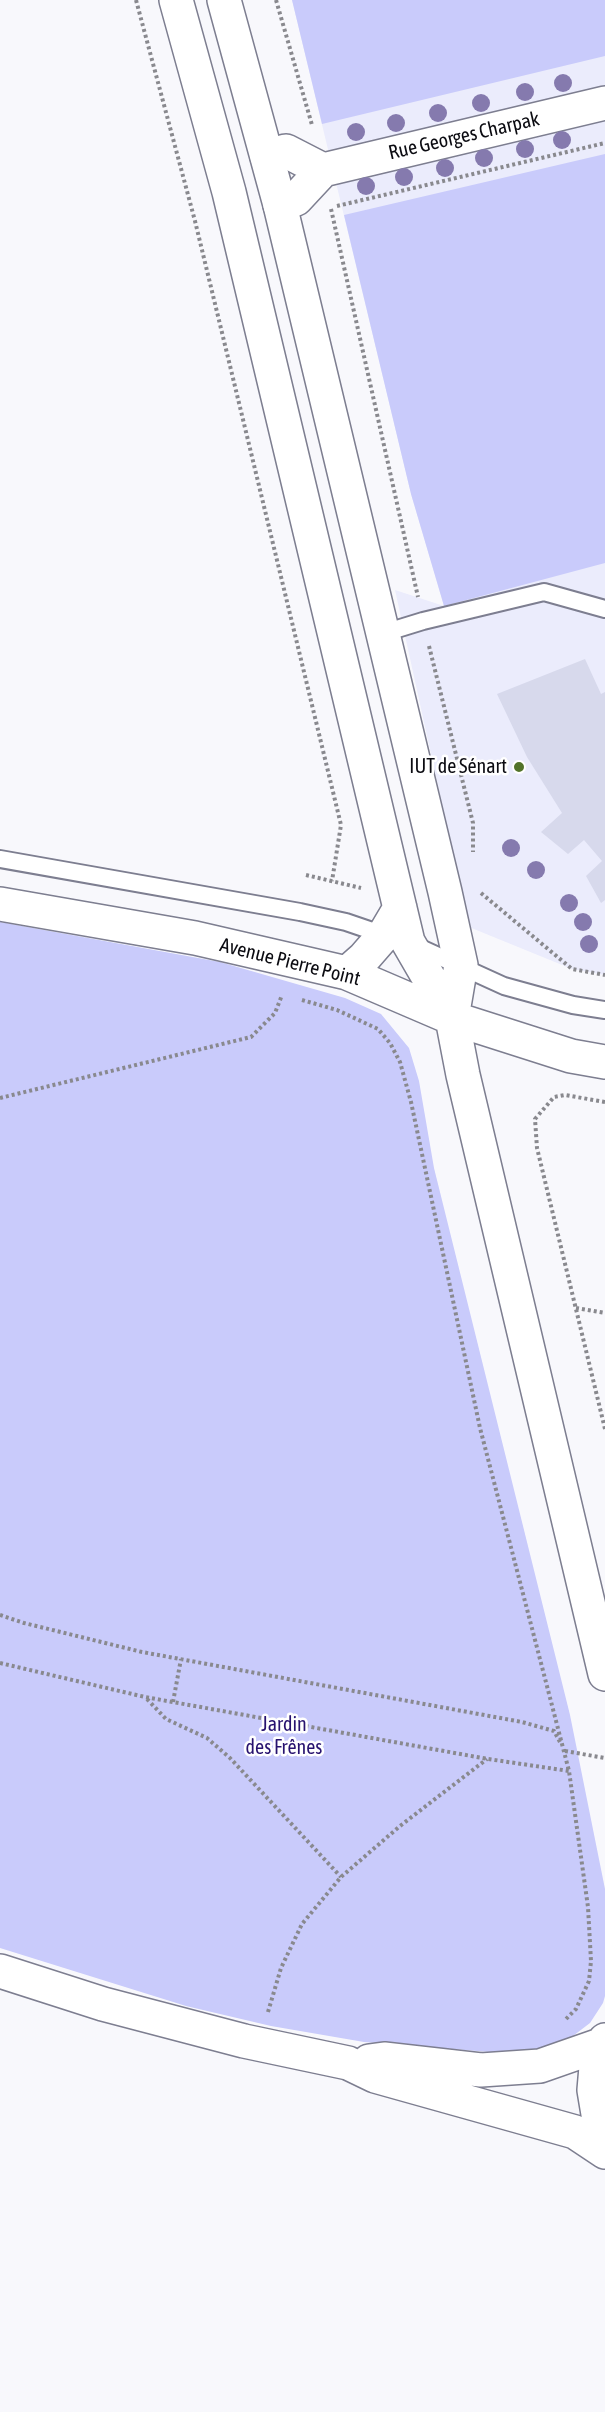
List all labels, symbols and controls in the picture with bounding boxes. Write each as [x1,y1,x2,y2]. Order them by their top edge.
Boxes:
street label: Rue Georges Charpak [386,107,542,165]
place label: IUT de Sénart [409,755,507,779]
marker: IUT de Sénart [512,760,526,774]
street label: Avenue Pierre Point [217,933,363,991]
park label: Jardin des Frênes [246,1713,322,1760]

